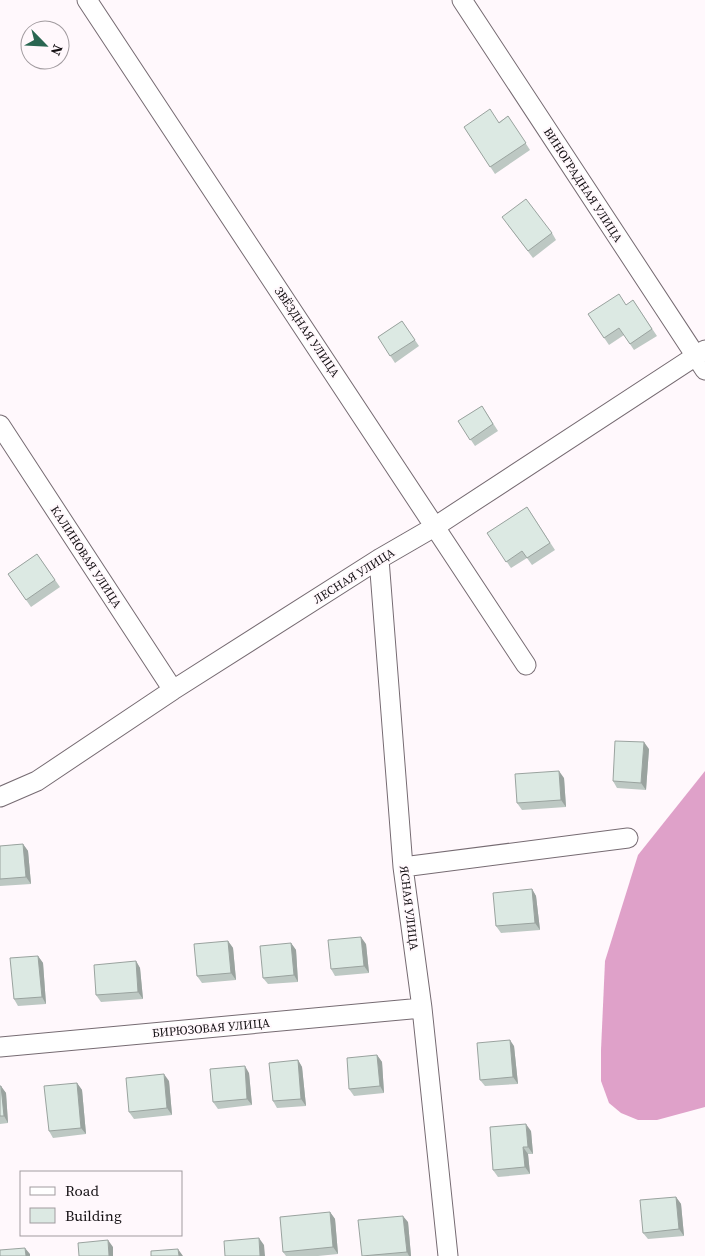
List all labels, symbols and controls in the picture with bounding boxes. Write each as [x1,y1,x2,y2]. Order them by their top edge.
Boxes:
north arrow [20,20,70,70]
text: N [46,42,68,59]
street label: ВИНОГРАДНАЯ УЛИЦА [540,125,626,245]
street label: ЗВЁЗДНАЯ УЛИЦА [271,284,343,380]
street label: КАЛИНОВАЯ УЛИЦА [47,503,125,611]
street label: ЛЕСНАЯ УЛИЦА [310,545,398,607]
street label: ЯСНАЯ УЛИЦА [396,865,422,951]
street label: БИРЮЗОВАЯ УЛИЦА [152,1015,271,1041]
legend [20,1171,182,1236]
text: Road [65,1180,99,1201]
text: Building [65,1205,122,1226]

